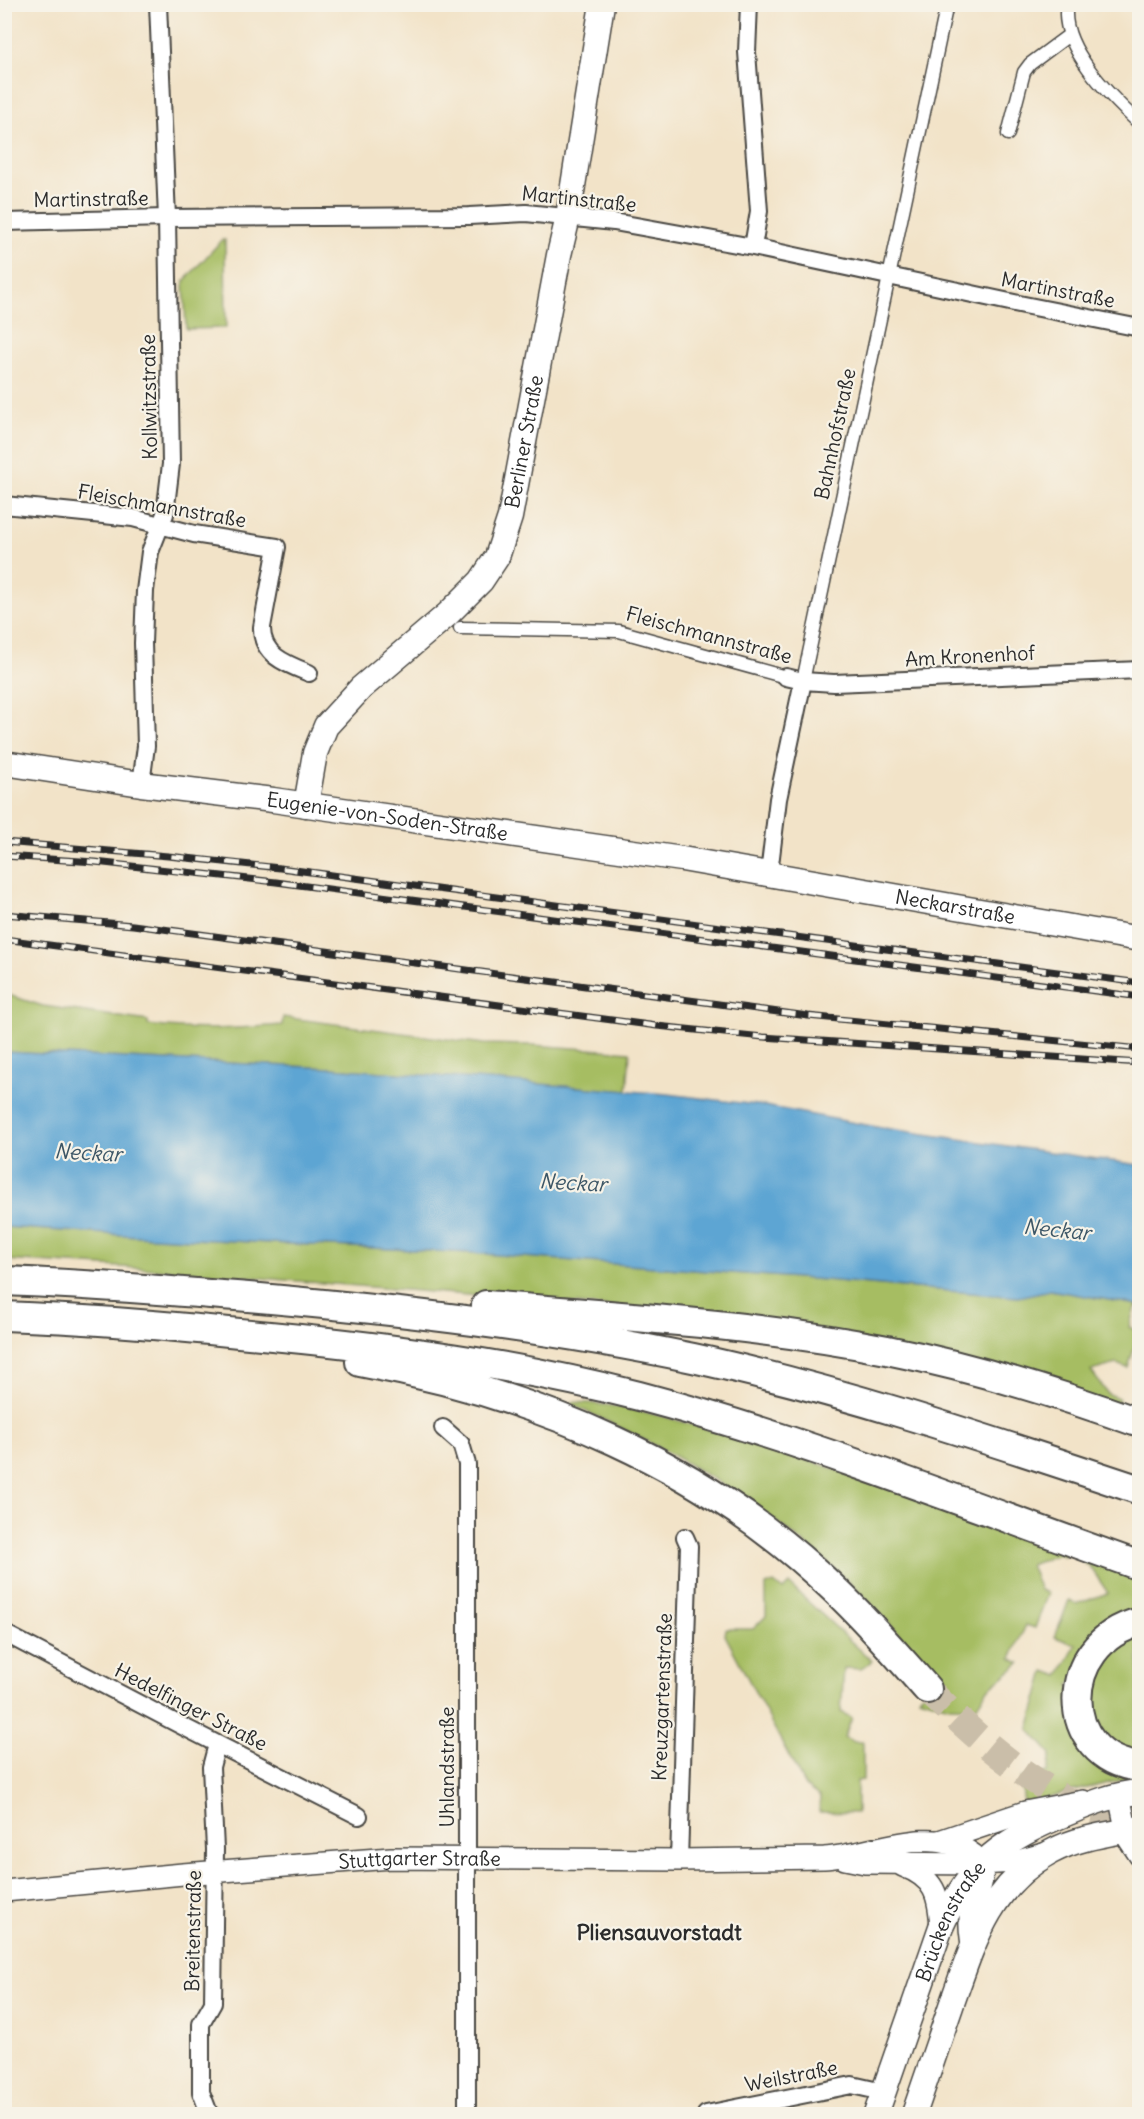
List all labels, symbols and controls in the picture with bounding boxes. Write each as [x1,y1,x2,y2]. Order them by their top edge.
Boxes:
street label: Martinstraße [520,180,638,217]
street label: Martinstraße [33,185,149,212]
street label: Martinstraße [999,266,1117,313]
street label: Kollwitzstraße [135,334,162,460]
street label: Bahnhofstraße [808,366,861,502]
street label: Berliner Straße [499,373,548,510]
street label: Fleischmannstraße [76,478,248,533]
street label: Fleischmannstraße [623,600,795,669]
street label: Am Kronenhof [904,640,1036,671]
street label: Eugenie-von-Soden-Straße [265,786,510,846]
street label: Neckarstraße [893,883,1017,929]
water label: Neckar [54,1137,125,1168]
water label: Neckar [539,1167,610,1198]
water label: Neckar [1022,1213,1094,1247]
street label: Kreuzgartenstraße [646,1612,677,1782]
street label: Hedelfinger Straße [111,1657,272,1756]
street label: Uhlandstraße [434,1706,459,1828]
street label: Stuttgarter Straße [338,1845,501,1874]
street label: Brückenstraße [910,1855,990,1985]
street label: Breitenstraße [179,1870,206,1992]
district label: Pliensauvorstadt [576,1918,742,1946]
street label: Weilstraße [742,2054,839,2097]

